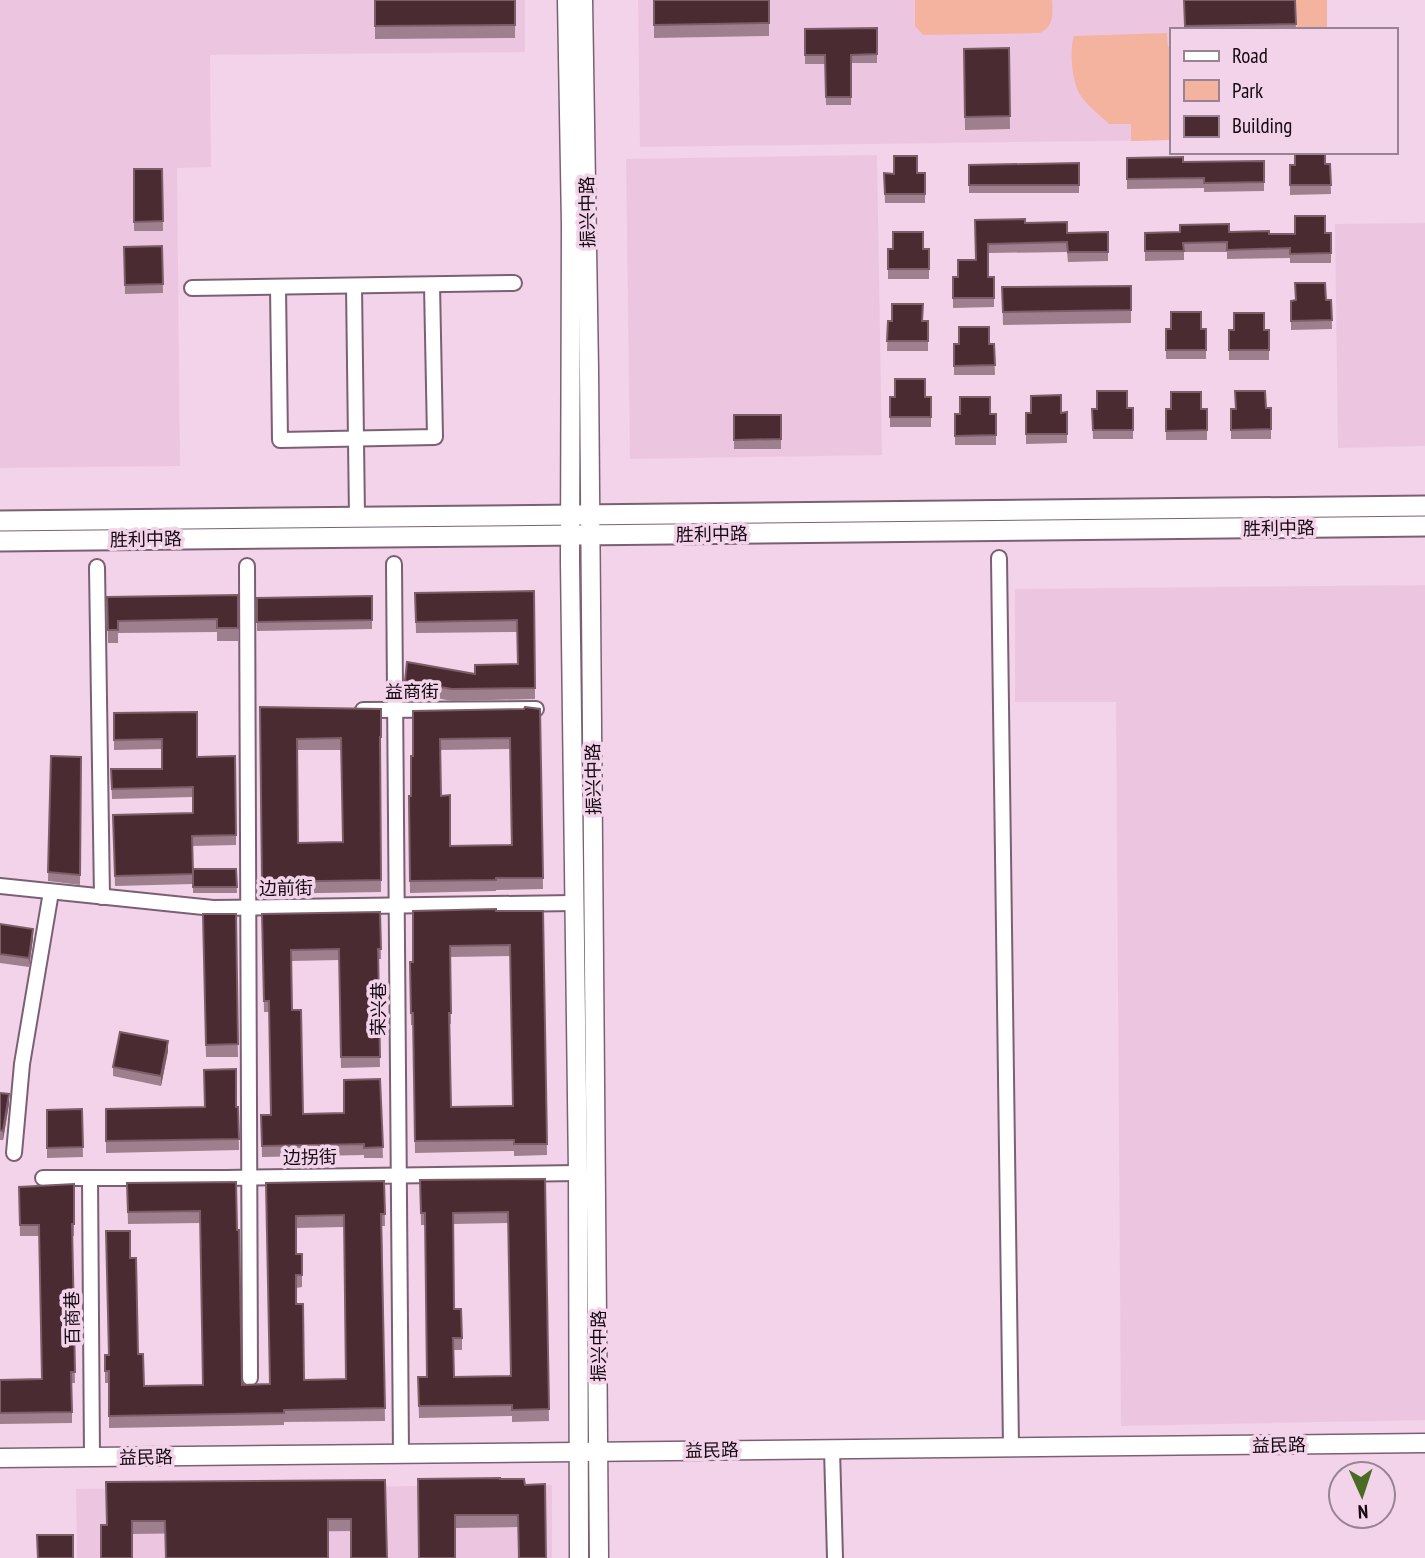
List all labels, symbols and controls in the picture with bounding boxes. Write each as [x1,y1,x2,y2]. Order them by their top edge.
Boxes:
legend [1170,28,1397,154]
text: Road [1232,42,1268,69]
text: Park [1232,77,1263,104]
text: Building [1232,112,1292,139]
street label: 振兴中路 [575,176,599,248]
street label: 胜利中路 [1243,516,1315,540]
street label: 胜利中路 [676,522,748,546]
street label: 胜利中路 [110,527,182,551]
street label: 益商街 [385,680,439,703]
street label: 振兴中路 [581,743,605,815]
street label: 边前街 [259,876,313,900]
street label: 荣兴巷 [367,982,390,1036]
street label: 边拐街 [283,1145,337,1169]
street label: 百商巷 [60,1291,84,1345]
street label: 振兴中路 [587,1310,610,1382]
street label: 益民路 [1252,1433,1306,1457]
street label: 益民路 [685,1438,739,1462]
street label: 益民路 [119,1445,173,1469]
north arrow [1327,1460,1397,1530]
text: N [1357,1500,1369,1524]

